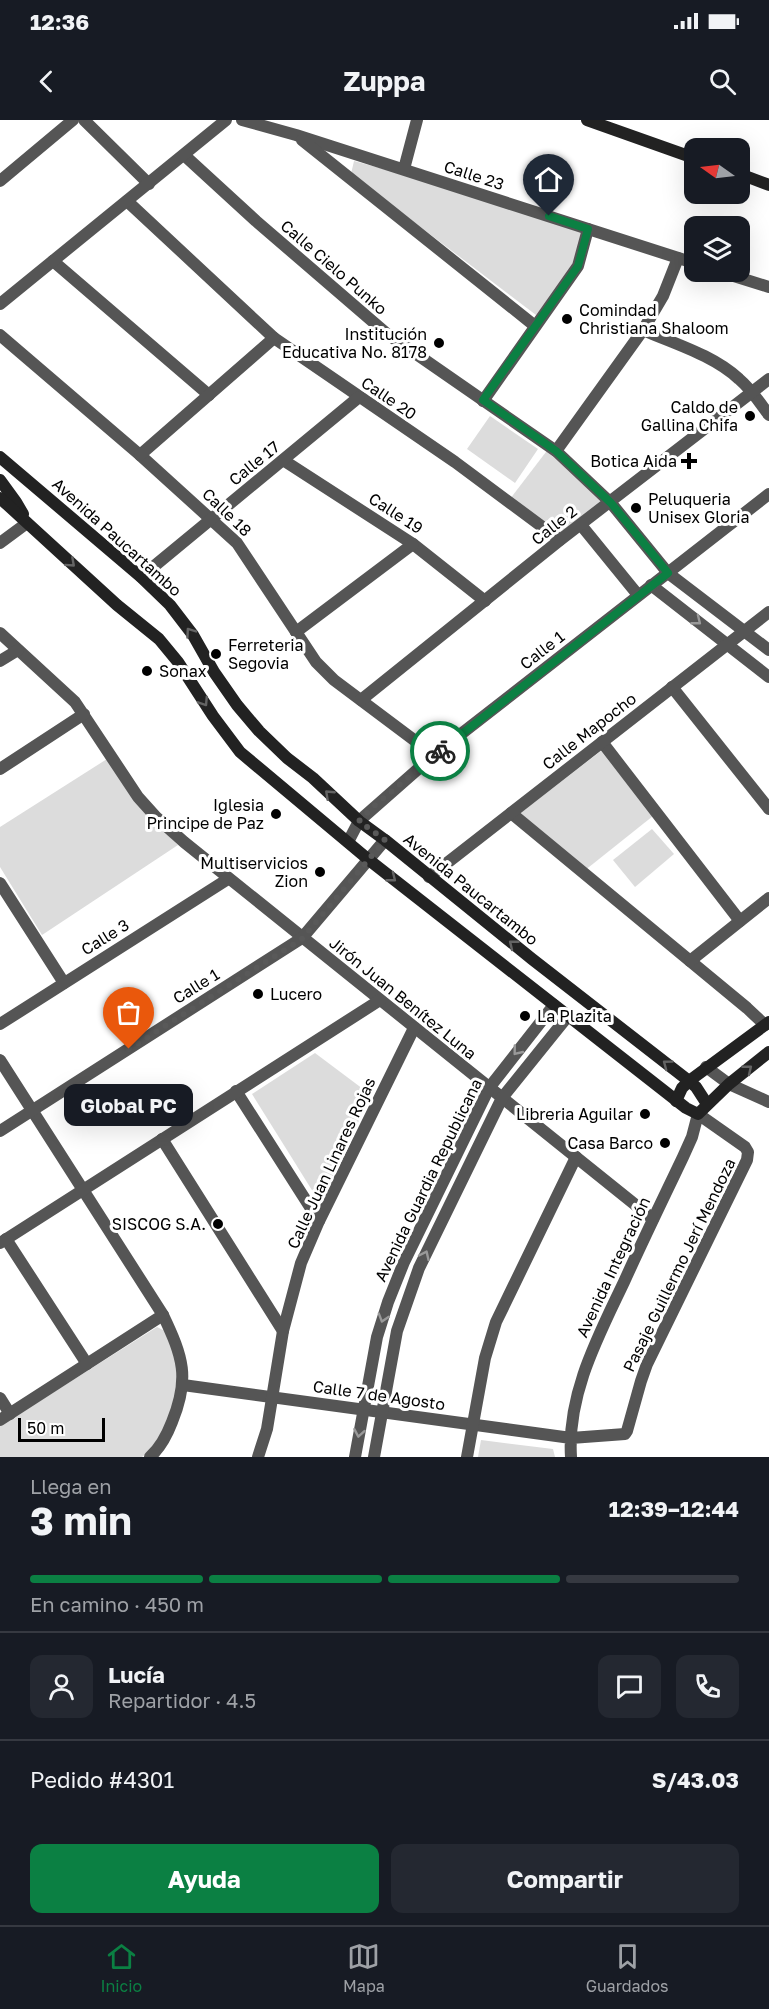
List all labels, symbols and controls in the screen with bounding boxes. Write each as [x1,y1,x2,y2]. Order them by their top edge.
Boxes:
text: 12:36 [30,8,89,35]
icon: back [30,65,63,98]
text: Zuppa [344,65,425,97]
icon: search [706,65,739,98]
north arrow [684,138,750,204]
map controls [684,138,750,282]
pin [523,154,574,216]
street label: Calle 23 [441,156,507,194]
icon: home [532,163,565,196]
street label: Calle Cielo Punko [277,215,391,319]
button: layers [684,216,750,282]
place label: Comindad Christiana Shaloom [579,300,729,338]
marker: Comindad Christiana Shaloom [560,312,574,326]
place label: Institución Educativa No. 8178 [282,324,427,362]
marker: Institución Educativa No. 8178 [432,336,446,350]
street label: Calle 20 [358,372,420,424]
place label: Caldo de Gallina Chifa [641,397,738,435]
marker: Caldo de Gallina Chifa [743,409,757,423]
street label: Calle 17 [225,436,283,490]
place label: Botica Aida [590,451,677,471]
marker: Botica Aida [682,454,696,468]
street label: Avenida Paucartambo [48,474,186,600]
street label: Calle 18 [198,484,256,540]
street label: Calle 19 [365,488,427,538]
place label: Peluqueria Unisex Gloria [648,489,749,527]
street label: Calle 2 [527,501,581,549]
marker: Peluqueria Unisex Gloria [629,501,643,515]
one-way arrow [63,555,74,566]
one-way arrow [691,613,702,624]
street label: Calle 1 [516,626,568,674]
one-way arrow [186,627,197,638]
place label: Ferreteria Segovia [228,635,304,673]
marker: Ferreteria Segovia [209,647,223,661]
place label: Sonax [159,661,207,681]
marker: Sonax [140,664,154,678]
street label: Calle Mapocho [538,688,640,774]
one-way arrow [197,696,208,707]
courier [410,721,470,781]
icon: bike [424,735,457,768]
one-way arrow [326,790,336,801]
place label: Iglesia Principe de Paz [146,795,264,833]
marker: Iglesia Principe de Paz [269,807,283,821]
street label: Avenida Paucartambo [400,829,542,949]
place label: Multiservicios Zion [200,853,308,891]
marker: Multiservicios Zion [313,865,327,879]
one-way arrow [385,870,396,881]
street label: Calle 3 [77,915,133,959]
street label: Jirón Juan Benítez Luna [325,932,481,1064]
one-way arrow [508,941,519,952]
street label: Calle 1 [169,964,223,1008]
place label: Lucero [270,984,322,1004]
pin [103,987,154,1049]
marker: Lucero [251,987,265,1001]
icon: bag [112,996,145,1029]
place label: La Plazita [537,1006,612,1026]
marker: La Plazita [518,1009,532,1023]
one-way arrow [514,1044,525,1055]
one-way arrow [662,1060,673,1071]
one-way arrow [742,1065,753,1076]
street label: Calle Juan Linares Rojas [282,1074,380,1252]
street label: Avenida Guardia Republicana [370,1075,486,1285]
callout: Global PC [64,1085,194,1127]
text: Global PC [80,1093,177,1117]
place label: Libreria Aguilar [516,1104,633,1124]
marker: Libreria Aguilar [638,1107,652,1121]
place label: Casa Barco [567,1133,653,1153]
marker: Casa Barco [658,1136,672,1150]
street label: Pasaje Guillermo Jerí Mendoza [618,1155,740,1375]
street label: Avenida Integración [572,1194,654,1340]
place label: SISCOG S.A. [112,1214,206,1234]
marker: SISCOG S.A. [211,1217,225,1231]
one-way arrow [418,1251,430,1262]
one-way arrow [378,1312,390,1322]
street label: Calle 7 de Agosto [312,1376,446,1414]
scale bar [18,1415,105,1442]
text: 50 m [27,1418,64,1438]
one-way arrow [354,1429,366,1438]
text: Llega en [30,1474,112,1498]
text: 12:39–12:44 [609,1495,739,1522]
text: 3 min [30,1497,132,1544]
text: En camino · 450 m [30,1592,204,1616]
button: person [30,1655,93,1718]
button: chat [598,1655,661,1718]
button: phone [676,1655,739,1718]
text: Lucía [108,1661,165,1688]
text: Repartidor · 4.5 [108,1688,256,1712]
text: Pedido #4301 [30,1766,174,1793]
text: S/43.03 [652,1766,739,1793]
button: Ayuda [30,1844,379,1913]
button: Compartir [391,1844,739,1913]
tab: Inicio [100,1940,142,1996]
tab: Mapa [343,1940,385,1996]
tab: Guardados [586,1940,669,1996]

